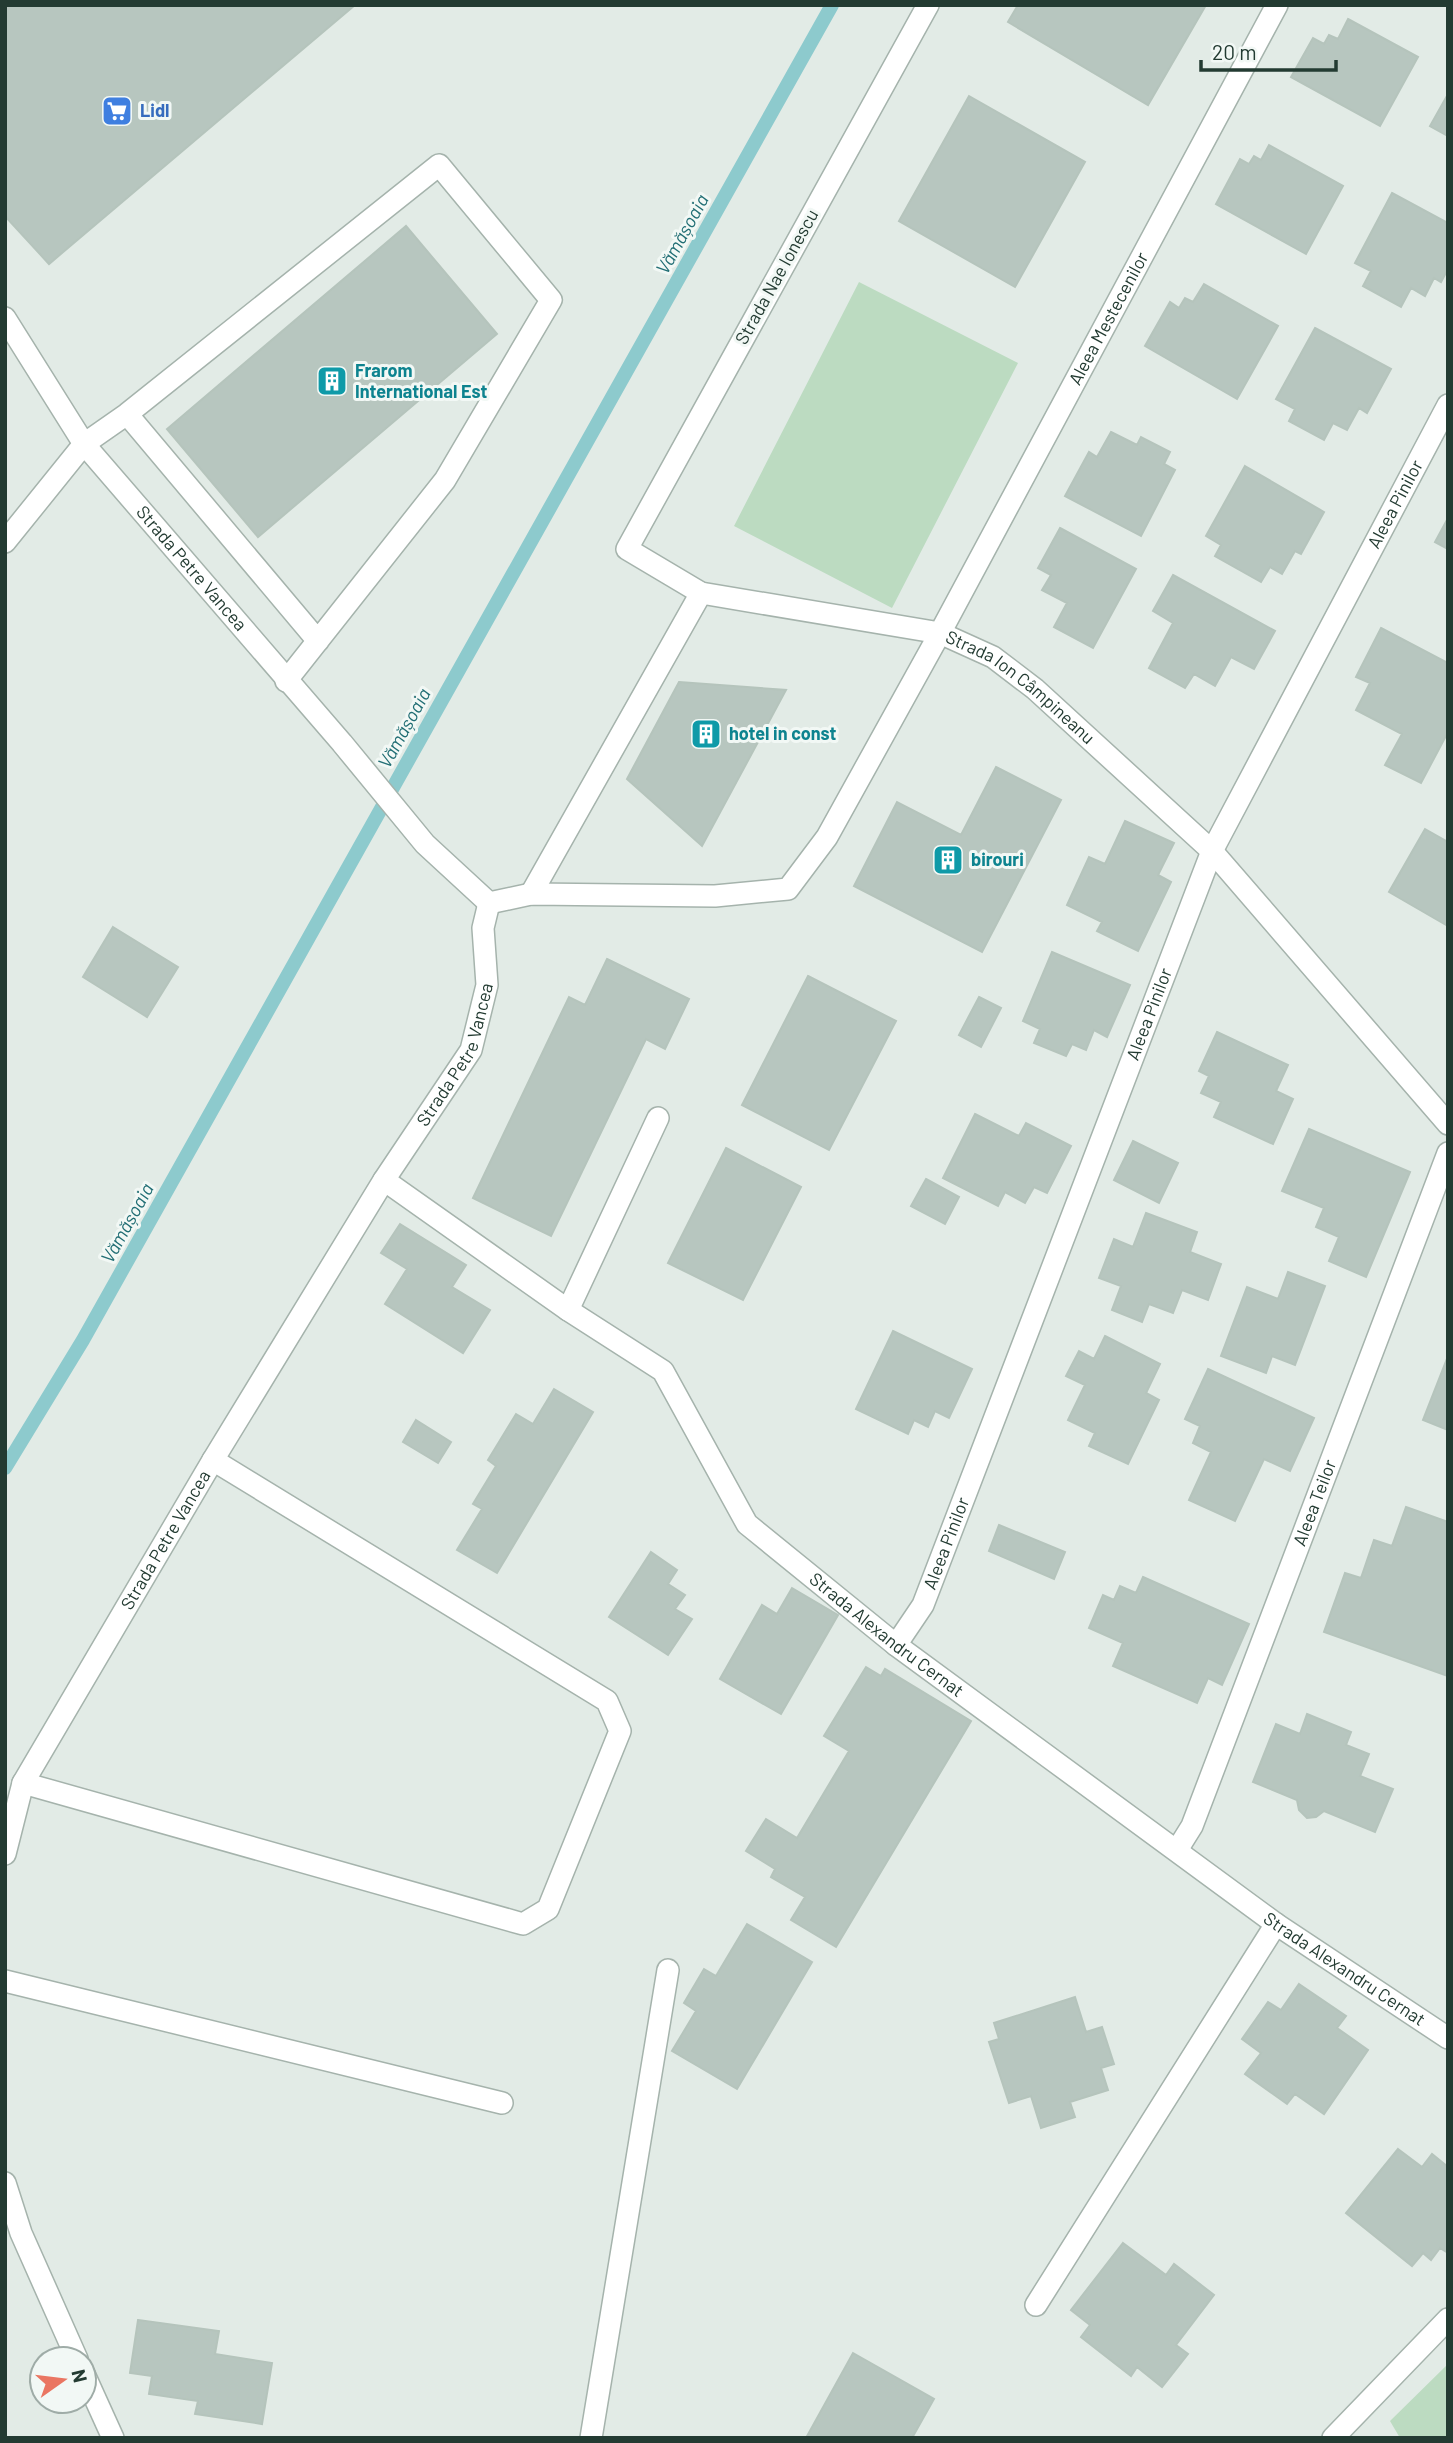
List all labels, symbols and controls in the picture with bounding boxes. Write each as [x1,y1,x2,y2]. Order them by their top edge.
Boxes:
scale bar [1201,28,1336,72]
text: 20 m [1212,39,1257,64]
supermarket icon: Lidl [100,94,134,128]
place label: Lidl [140,99,169,121]
water label: Vămășoaia [650,190,713,278]
street label: Strada Nae Ionescu [730,205,822,348]
street label: Aleea Mestecenilor [1063,247,1153,388]
place label: Frarom International Est [355,359,487,402]
building icon: Frarom International Est [315,364,349,398]
street label: Aleea Pinilor [1362,455,1427,552]
street label: Strada Petre Vancea [132,501,252,635]
street label: Strada Ion Câmpineanu [943,625,1100,748]
water label: Vămășoaia [372,684,435,772]
building icon: hotel in const [689,717,723,751]
place label: hotel in const [729,722,837,744]
building icon: birouri [931,843,965,877]
place label: birouri [971,848,1024,870]
street label: Aleea Pinilor [1121,964,1176,1063]
street label: Strada Petre Vancea [411,981,497,1130]
water label: Vămășoaia [95,1179,158,1267]
street label: Aleea Teilor [1288,1456,1341,1549]
street label: Strada Petre Vancea [115,1466,215,1613]
street label: Aleea Pinilor [918,1494,973,1593]
street label: Strada Alexandru Cernat [806,1567,968,1701]
street label: Strada Alexandru Cernat [1260,1907,1430,2030]
north arrow [28,2345,98,2415]
text: N [67,2367,93,2385]

